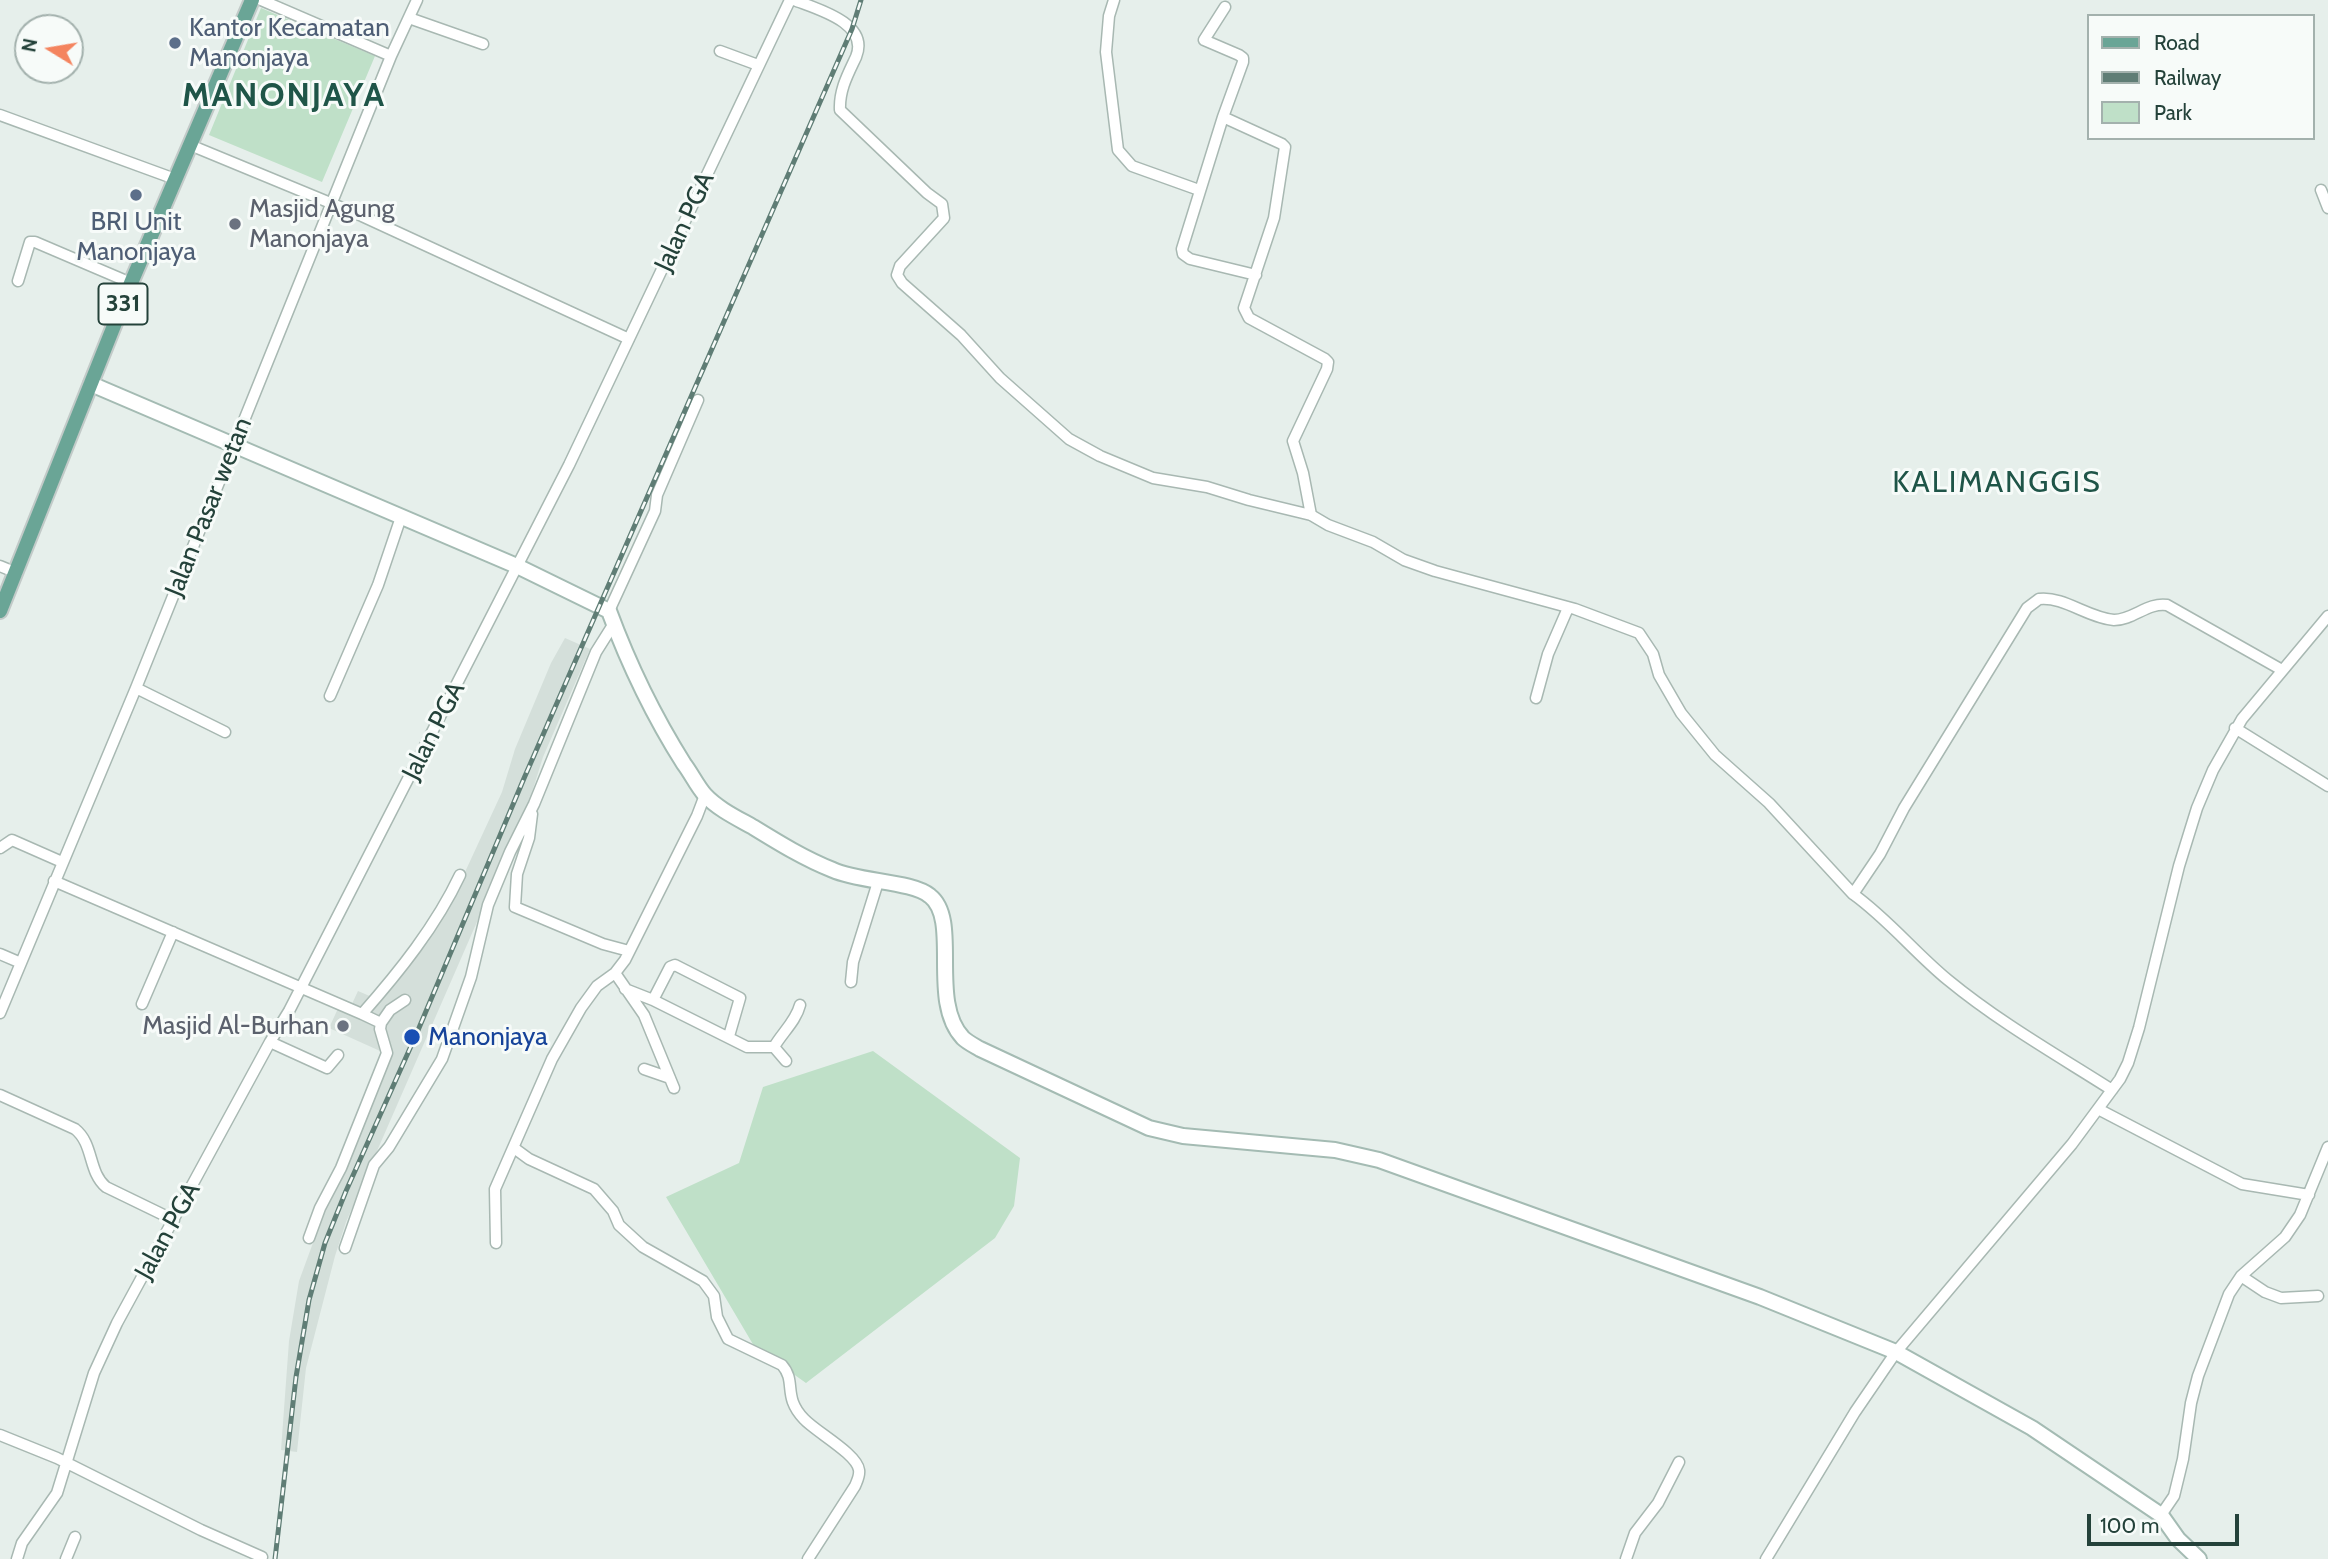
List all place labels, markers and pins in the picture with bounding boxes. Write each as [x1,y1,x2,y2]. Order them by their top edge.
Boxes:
place label: Kantor Kecamatan Manonjaya [189,12,390,74]
marker: Kantor Kecamatan Manonjaya [167,35,183,51]
marker: BRI Unit Manonjaya [128,187,144,203]
place label: Masjid Agung Manonjaya [249,193,394,255]
place label: BRI Unit Manonjaya [76,206,196,268]
marker: Masjid Agung Manonjaya [227,216,243,232]
place label: Masjid Al-Burhan [142,1010,329,1042]
marker: Masjid Al-Burhan [335,1018,351,1034]
place label: Manonjaya [428,1021,548,1053]
marker: Manonjaya [402,1027,422,1047]

